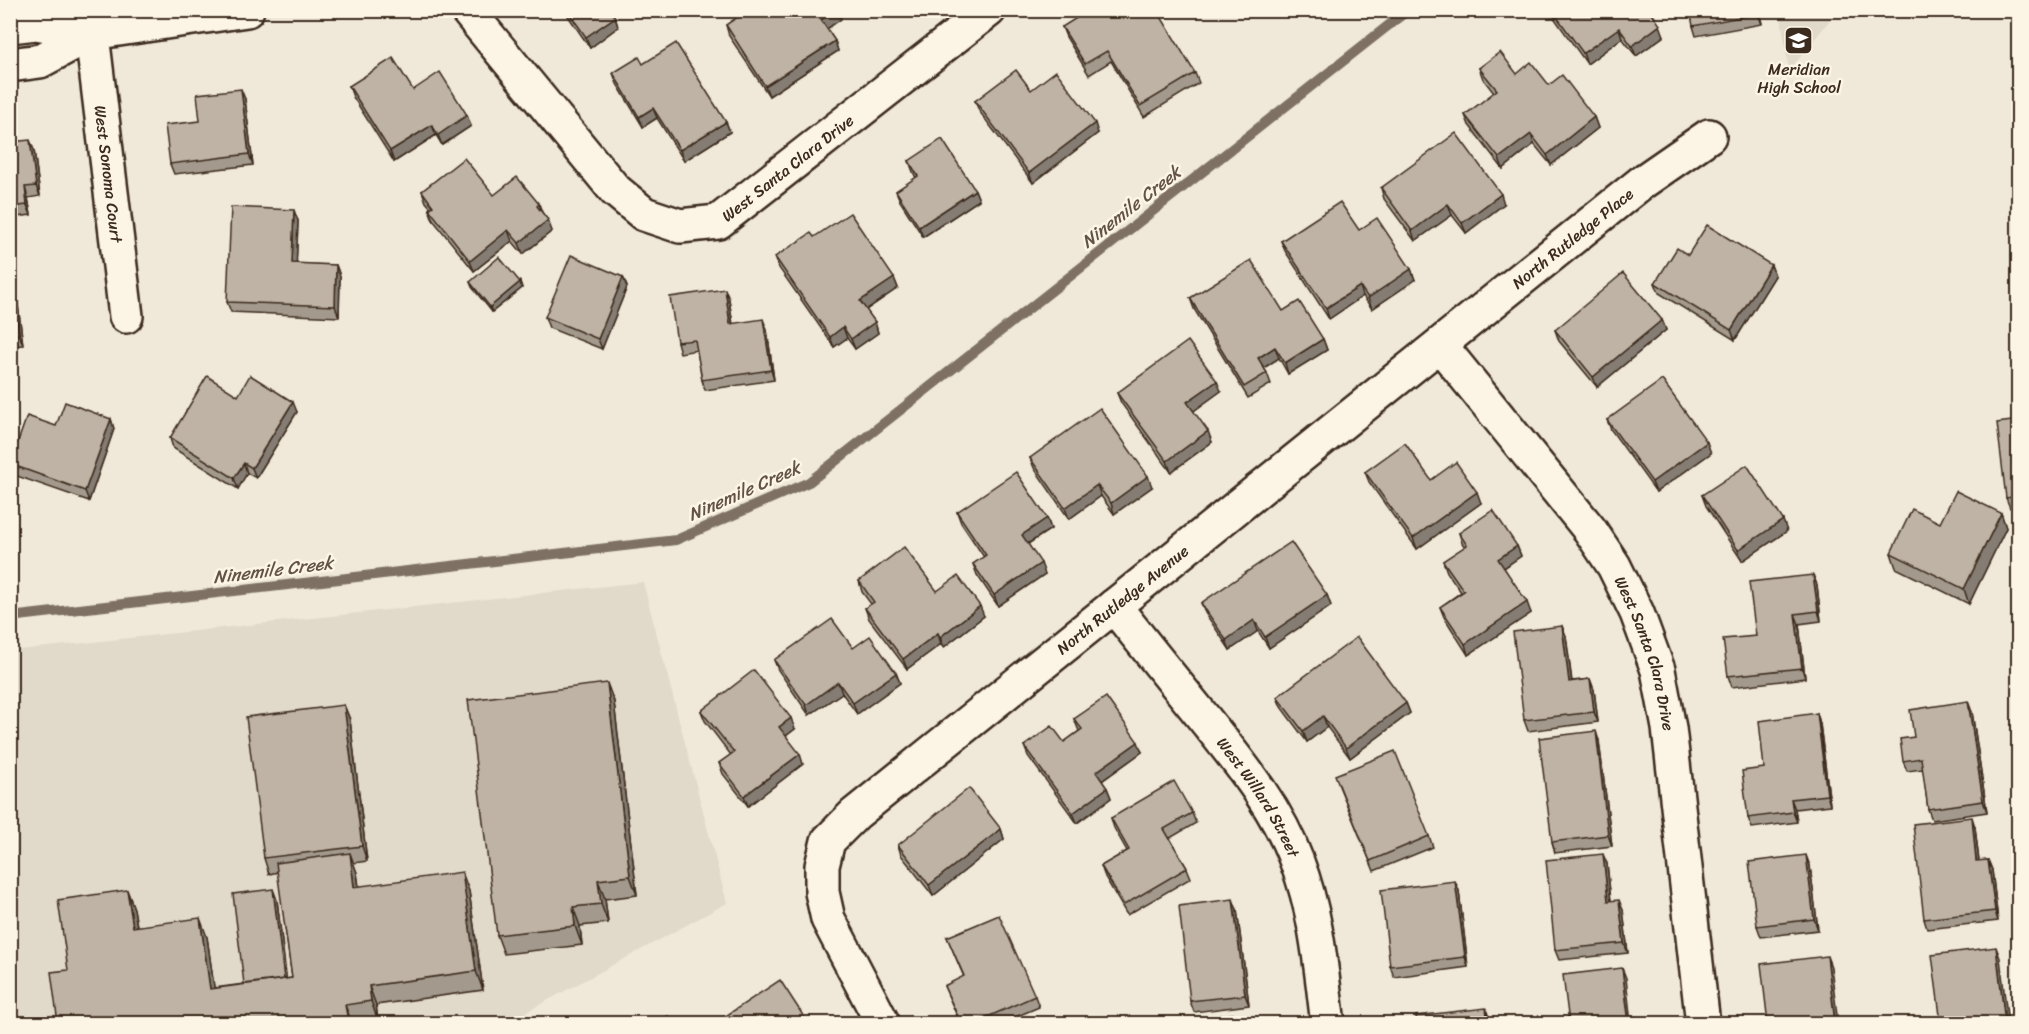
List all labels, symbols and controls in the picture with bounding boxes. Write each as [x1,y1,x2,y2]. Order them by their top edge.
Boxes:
school or university icon: Meridian High School [1783,25,1815,57]
place label: Meridian High School [1757,55,1841,102]
street label: West Sonoma Court [86,104,131,245]
street label: West Santa Clara Drive [715,107,861,230]
water label: Ninemile Creek [1074,156,1190,257]
street label: North Rutledge Place [1505,180,1640,297]
water label: Ninemile Creek [683,451,808,530]
street label: North Rutledge Avenue [1050,537,1196,662]
water label: Ninemile Creek [211,546,337,593]
street label: West Santa Clara Drive [1606,571,1683,733]
street label: West Willard Street [1209,730,1308,862]

